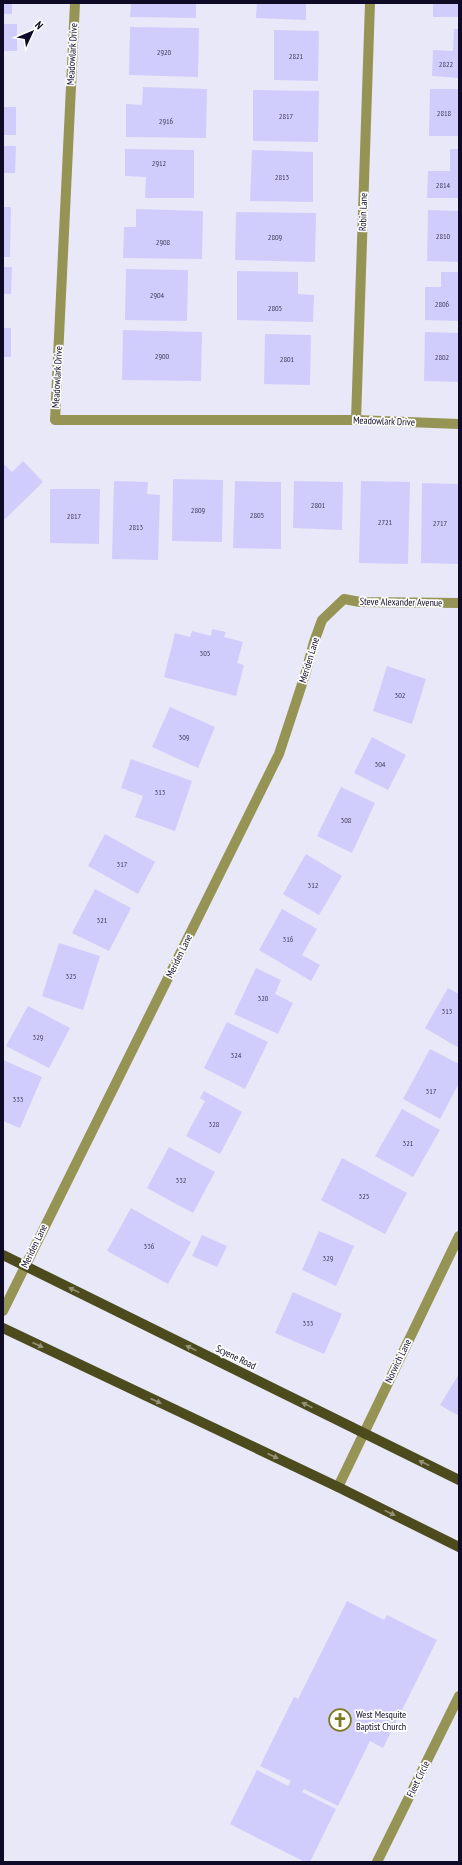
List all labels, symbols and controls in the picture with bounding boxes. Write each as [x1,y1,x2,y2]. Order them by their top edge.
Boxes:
north arrow [12,12,52,52]
text: N [32,18,46,32]
street label: Meadowlark Drive [64,23,80,85]
house number: 2920 [157,47,172,57]
house number: 2821 [289,51,304,61]
house number: 2822 [439,59,454,69]
house number: 2818 [437,108,452,118]
house number: 2817 [279,111,294,121]
house number: 2916 [159,116,174,126]
house number: 2912 [152,158,167,168]
house number: 2813 [275,172,290,182]
house number: 2814 [436,180,451,190]
street label: Robin Lane [356,193,370,231]
house number: 2810 [436,231,451,241]
house number: 2809 [268,232,283,242]
house number: 2908 [156,237,171,247]
house number: 2904 [150,290,165,300]
house number: 2806 [435,299,450,309]
house number: 2805 [268,303,282,313]
street label: Meadowlark Drive [49,346,65,408]
house number: 2900 [155,351,170,361]
house number: 2802 [435,352,450,362]
house number: 2801 [280,354,295,364]
street label: Meadowlark Drive [353,413,415,429]
house number: 2801 [311,500,326,510]
house number: 2809 [191,505,206,515]
house number: 2805 [250,510,264,520]
house number: 2817 [67,511,82,521]
house number: 2721 [378,517,393,527]
house number: 2717 [433,518,448,528]
house number: 2813 [129,522,144,532]
street label: Steve Alexander Avenue [360,595,442,609]
street label: Meriden Lane [296,636,322,684]
house number: 305 [200,648,210,658]
house number: 302 [395,690,406,700]
house number: 309 [179,732,190,742]
house number: 304 [375,759,386,769]
house number: 313 [155,787,166,797]
house number: 308 [341,815,352,825]
house number: 317 [117,859,128,869]
house number: 312 [308,880,319,890]
house number: 321 [97,915,108,925]
street label: Meriden Lane [163,932,195,980]
house number: 316 [283,934,294,944]
house number: 325 [66,971,76,981]
house number: 320 [258,993,269,1003]
house number: 313 [442,1006,453,1016]
house number: 329 [33,1032,44,1042]
house number: 324 [231,1050,242,1060]
house number: 317 [426,1086,437,1096]
house number: 333 [13,1094,24,1104]
house number: 328 [209,1119,220,1129]
house number: 321 [403,1138,414,1148]
house number: 332 [176,1175,187,1185]
house number: 325 [359,1191,369,1201]
street label: Meriden Lane [18,1222,50,1270]
house number: 336 [144,1241,155,1251]
house number: 329 [323,1253,334,1263]
one-way arrow [69,1287,80,1293]
house number: 333 [303,1318,314,1328]
street label: Norwich Lane [382,1337,414,1385]
one-way arrow [33,1342,44,1348]
street label: Scyene Road [214,1342,258,1372]
one-way arrow [185,1345,197,1351]
one-way arrow [150,1398,161,1404]
one-way arrow [302,1402,313,1409]
one-way arrow [268,1453,279,1459]
one-way arrow [418,1460,430,1466]
one-way arrow [385,1510,396,1516]
church icon: West Mesquite Baptist Church [327,1707,353,1733]
place label: West Mesquite Baptist Church [356,1708,406,1733]
street label: Fleet Circle [404,1759,432,1799]

